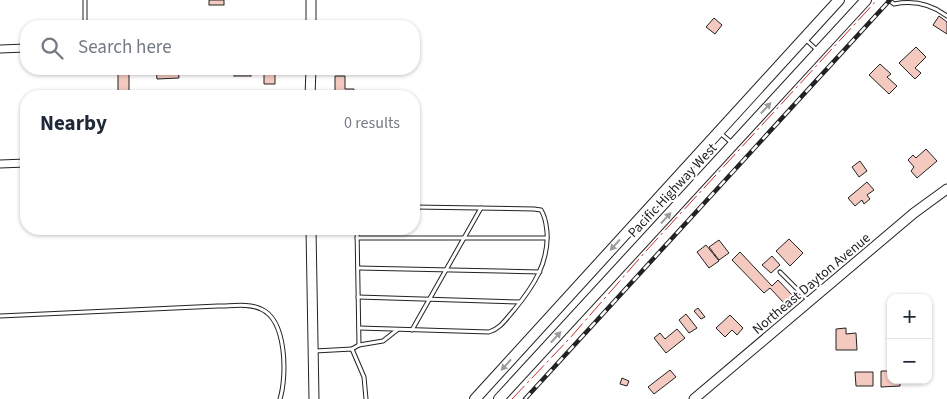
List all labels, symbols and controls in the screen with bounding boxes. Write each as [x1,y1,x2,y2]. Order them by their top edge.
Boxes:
search box [20,20,420,75]
icon: search [38,34,66,62]
text: Search here [78,34,172,61]
one-way arrow [760,103,772,115]
text: Nearby [40,108,107,138]
text: 0 results [344,112,400,134]
street label: Pacific Highway West [624,139,722,242]
one-way arrow [660,211,671,224]
street label: Northeast Dayton Avenue [748,228,875,339]
one-way arrow [609,239,621,251]
map controls [887,294,932,384]
button: + [887,294,932,339]
one-way arrow [550,332,562,344]
button: − [887,339,932,384]
one-way arrow [500,359,512,371]

